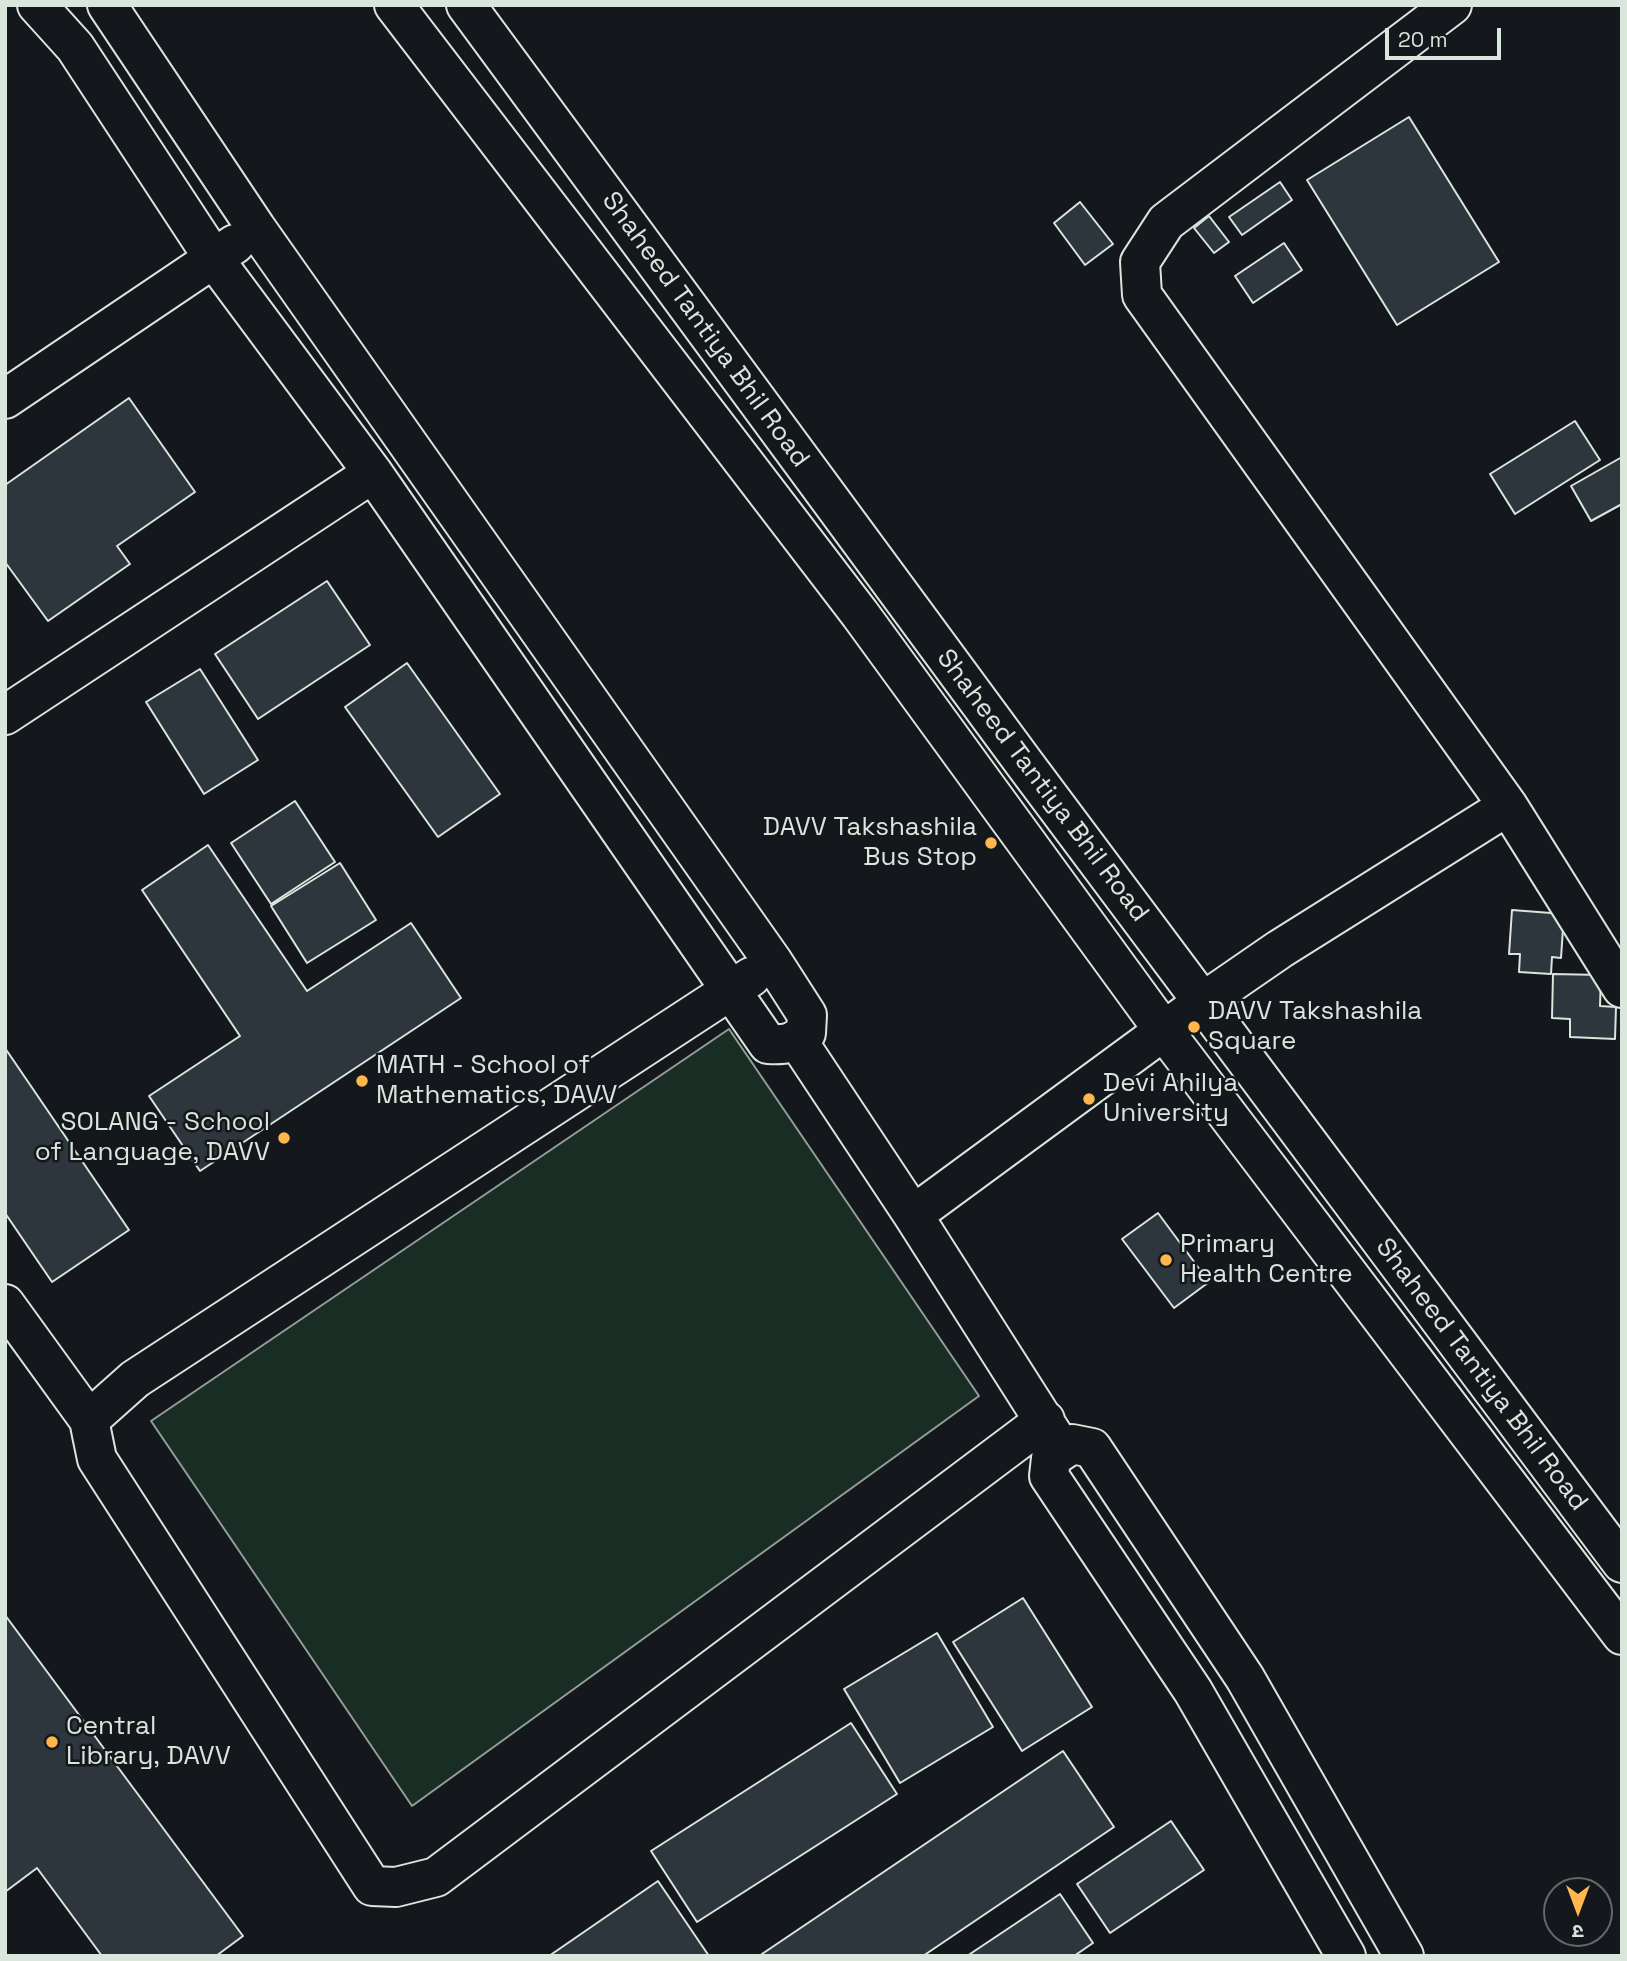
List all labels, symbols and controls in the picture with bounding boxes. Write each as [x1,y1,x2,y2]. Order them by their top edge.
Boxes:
scale bar [1389,14,1504,58]
text: 20 m [1398,26,1448,53]
street label: Shaheed Tantiya Bhil Road [595,186,815,474]
street label: Shaheed Tantiya Bhil Road [929,644,1155,928]
place label: DAVV Takshashila Bus Stop [763,812,977,874]
marker: DAVV Takshashila Bus Stop [983,835,999,851]
place label: DAVV Takshashila Square [1208,996,1422,1058]
marker: DAVV Takshashila Square [1186,1019,1202,1035]
place label: MATH - School of Mathematics, DAVV [376,1050,617,1112]
place label: Devi Ahilya University [1103,1068,1238,1130]
marker: MATH - School of Mathematics, DAVV [354,1073,370,1089]
marker: Devi Ahilya University [1081,1091,1097,1107]
place label: SOLANG - School of Language, DAVV [35,1107,270,1168]
marker: SOLANG - School of Language, DAVV [276,1130,292,1146]
place label: Primary Health Centre [1180,1229,1353,1290]
street label: Shaheed Tantiya Bhil Road [1368,1233,1594,1517]
marker: Primary Health Centre [1158,1252,1174,1268]
place label: Central Library, DAVV [66,1711,231,1772]
marker: Central Library, DAVV [44,1734,60,1750]
north arrow [1543,1877,1613,1947]
text: उ [1572,1919,1584,1944]

